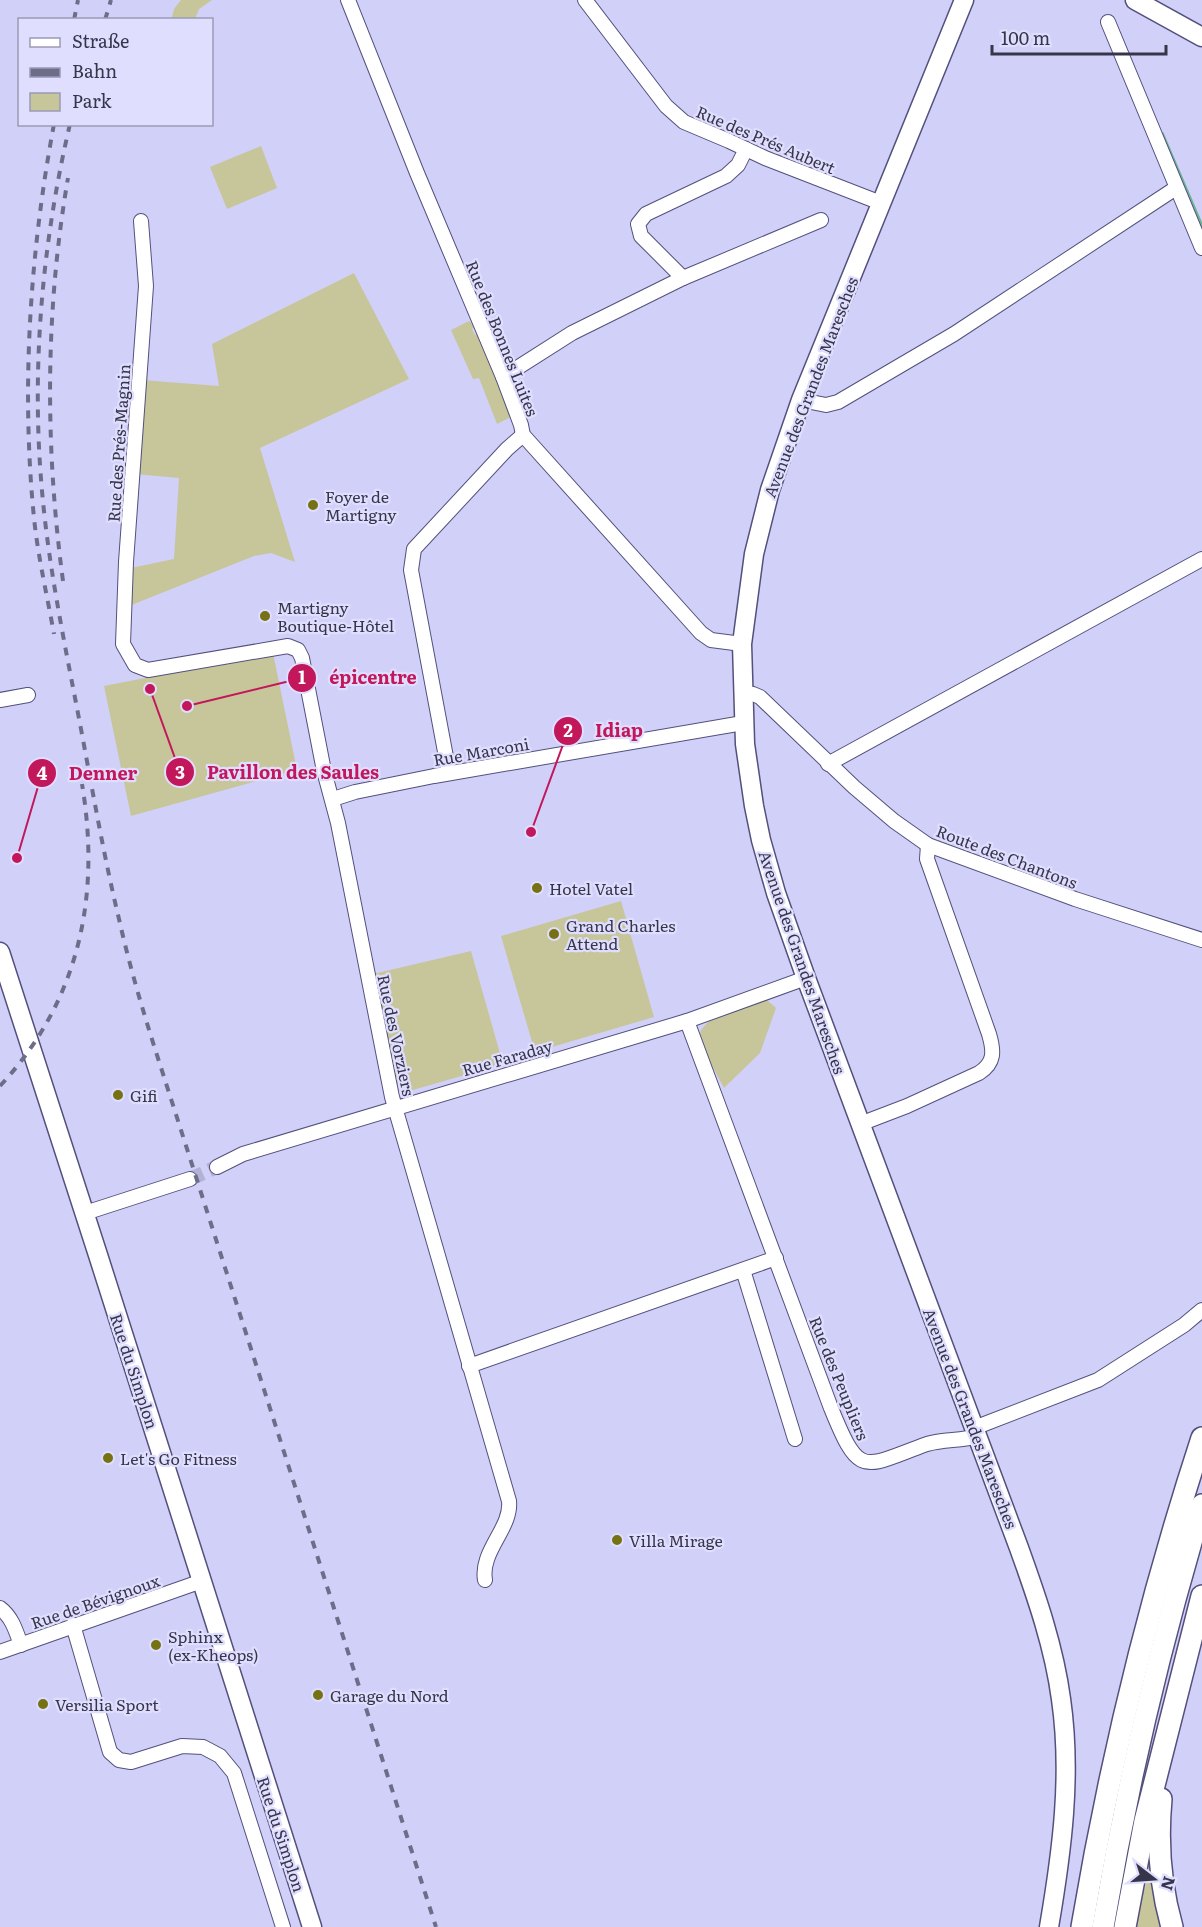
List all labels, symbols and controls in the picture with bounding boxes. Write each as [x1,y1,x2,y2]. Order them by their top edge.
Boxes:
legend [18,18,213,126]
scale bar [992,18,1166,56]
text: 100 m [1001,24,1050,51]
text: Straße [72,27,129,54]
text: Bahn [72,57,117,84]
text: Park [72,87,113,114]
street label: Rue des Prés Aubert [693,99,840,179]
street label: Rue des Bonnes Luites [461,256,545,420]
street label: Avenue des Grandes Maresches [757,273,863,501]
street label: Rue des Prés-Magnin [101,363,136,523]
place label: Foyer de Martigny [325,484,397,526]
marker: Foyer de Martigny [306,498,320,512]
place label: Martigny Boutique-Hôtel [277,595,394,637]
marker: Martigny Boutique-Hôtel [258,609,272,623]
callout: épicentre [287,660,429,696]
text: 1 [298,663,306,690]
text: épicentre [329,663,417,690]
callout: Idiap [553,713,655,749]
text: 2 [563,716,573,743]
text: Idiap [595,716,643,743]
street label: Rue Marconi [431,731,531,771]
callout: Pavillon des Saules [165,754,391,790]
callout: Denner [27,755,150,791]
text: 3 [175,758,185,785]
text: Pavillon des Saules [207,758,379,785]
text: 4 [37,759,48,786]
text: Denner [69,759,138,786]
street label: Route des Chantons [933,818,1081,894]
street label: Avenue des Grandes Maresches [753,847,853,1077]
place label: Hotel Vatel [549,876,633,900]
marker: Hotel Vatel [530,881,544,895]
place label: Grand Charles Attend [566,913,675,955]
marker: Grand Charles Attend [547,927,561,941]
street label: Rue des Vorziers [372,972,422,1098]
street label: Rue Faraday [459,1032,556,1081]
place label: Gifi [130,1083,158,1107]
marker: Gifi [111,1088,125,1102]
street label: Avenue des Grandes Maresches [918,1304,1024,1532]
street label: Rue du Simplon [105,1310,165,1432]
street label: Rue des Peupliers [804,1312,876,1444]
place label: Let's Go Fitness [120,1446,237,1470]
marker: Let's Go Fitness [101,1451,115,1465]
place label: Villa Mirage [629,1528,723,1552]
marker: Villa Mirage [610,1533,624,1547]
street label: Rue de Bévignoux [27,1567,164,1634]
place label: Sphinx (ex-Kheops) [168,1624,259,1666]
marker: Sphinx (ex-Kheops) [149,1638,163,1652]
place label: Garage du Nord [330,1683,449,1707]
marker: Garage du Nord [311,1688,325,1702]
place label: Versilia Sport [55,1692,159,1716]
marker: Versilia Sport [36,1697,50,1711]
street label: Rue du Simplon [252,1773,312,1895]
north arrow [1124,1849,1184,1909]
text: N [1156,1874,1183,1894]

